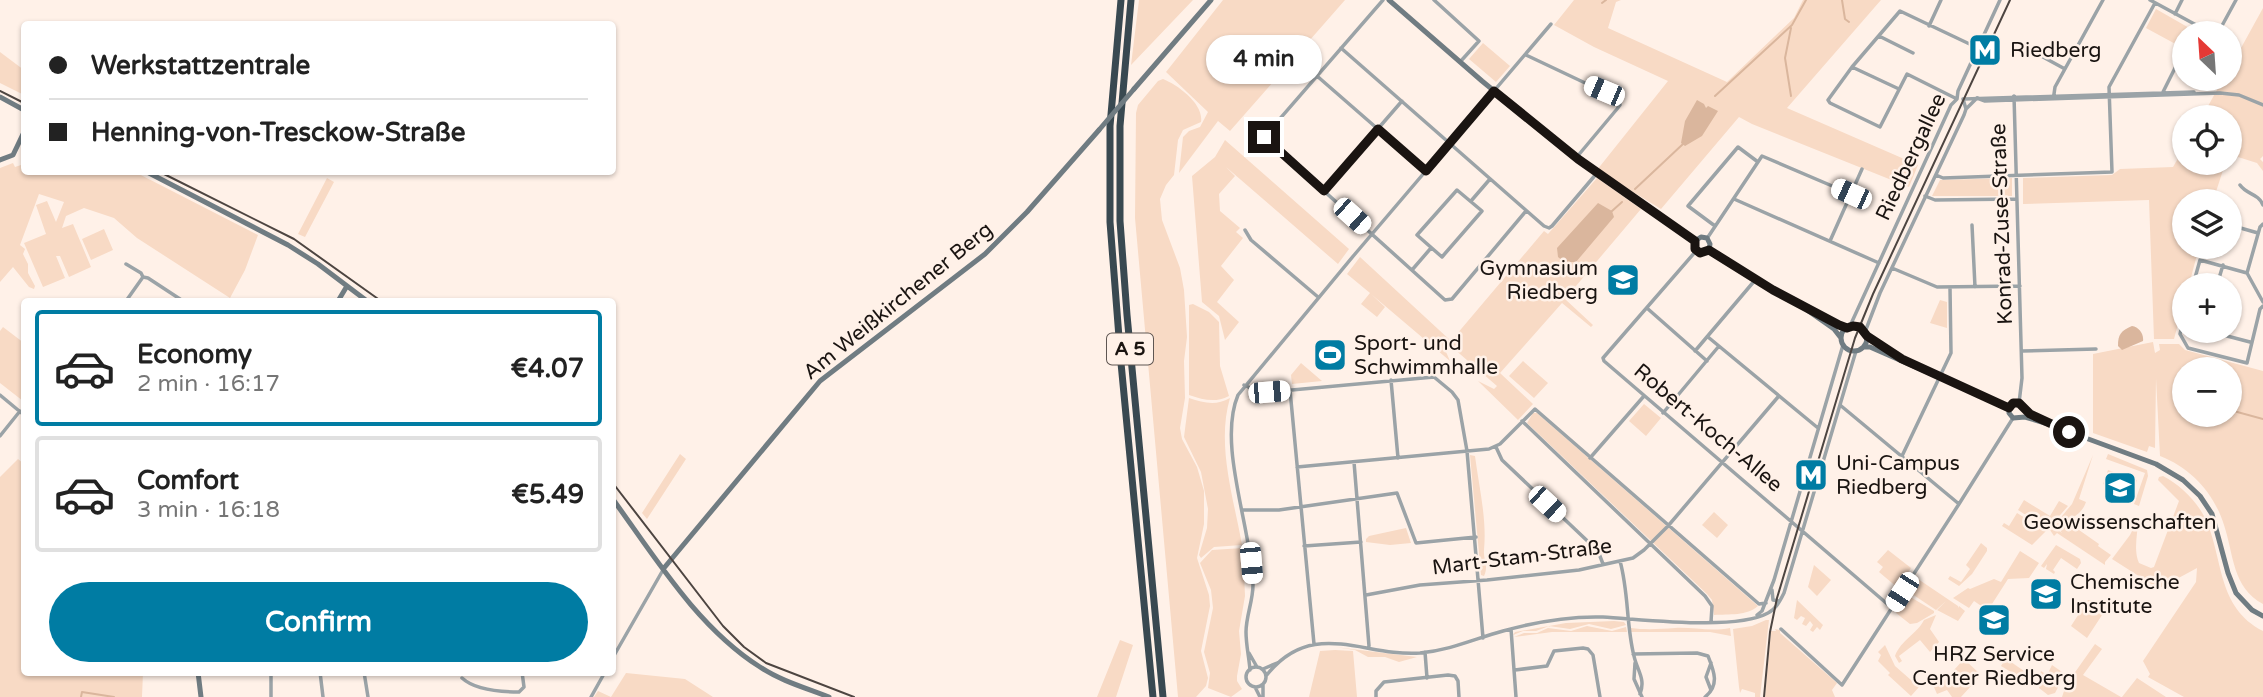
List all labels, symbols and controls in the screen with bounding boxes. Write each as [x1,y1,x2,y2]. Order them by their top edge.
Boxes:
north arrow [2172,21,2242,91]
map controls [2172,21,2242,427]
metro station icon: Riedberg [1966,31,2004,69]
callout: 4 min [1206,36,1322,85]
place label: Riedberg [2010,38,2101,63]
text: 4 min [1233,45,1295,73]
text: Werkstattzentrale [91,50,310,81]
car [1581,73,1628,109]
street label: Riedbergallee [1871,89,1951,225]
button: locate [2172,105,2242,175]
text: Henning-von-Tresckow-Straße [91,117,465,148]
route end [1248,121,1280,153]
street label: Konrad-Zuse-Straße [1986,123,2018,325]
car [1828,176,1875,212]
button: layers [2172,189,2242,259]
car [1330,194,1375,238]
street label: Am Weißkirchener Berg [798,217,998,385]
place label: Gymnasium Riedberg [1480,256,1598,305]
school or university icon: Gymnasium Riedberg [1604,261,1642,299]
button: + [2172,273,2242,343]
place label: Sport- und Schwimmhalle [1354,331,1498,380]
road number: A 5 [1107,334,1153,364]
sports icon: Sport- und Schwimmhalle [1311,336,1349,374]
icon: car [53,337,116,400]
text: Economy [137,339,252,370]
text: €4.07 [511,353,584,384]
button: − [2172,357,2242,427]
street label: Robert-Koch-Allee [1629,359,1787,498]
text: 2 min · 16:17 [137,370,280,398]
car [1248,380,1291,404]
route start [2053,416,2085,448]
place label: Uni-Campus Riedberg [1836,451,1960,500]
metro station icon: Uni-Campus Riedberg [1792,456,1830,494]
icon: car [53,463,116,526]
text: Comfort [137,465,239,496]
school or university icon: Geowissenschaften [2101,469,2139,507]
text: €5.49 [511,479,584,510]
car [1525,482,1570,526]
text: 3 min · 16:18 [137,496,280,524]
place label: Geowissenschaften [2023,510,2217,535]
street label: Mart-Stam-Straße [1431,534,1613,580]
car [1239,541,1264,585]
car [1882,569,1923,615]
place label: Chemische Institute [2070,570,2180,619]
school or university icon: Chemische Institute [2027,575,2065,613]
button: Confirm [49,582,588,662]
school or university icon: HRZ Service Center Riedberg [1975,601,2013,639]
place label: HRZ Service Center Riedberg [1912,642,2076,691]

